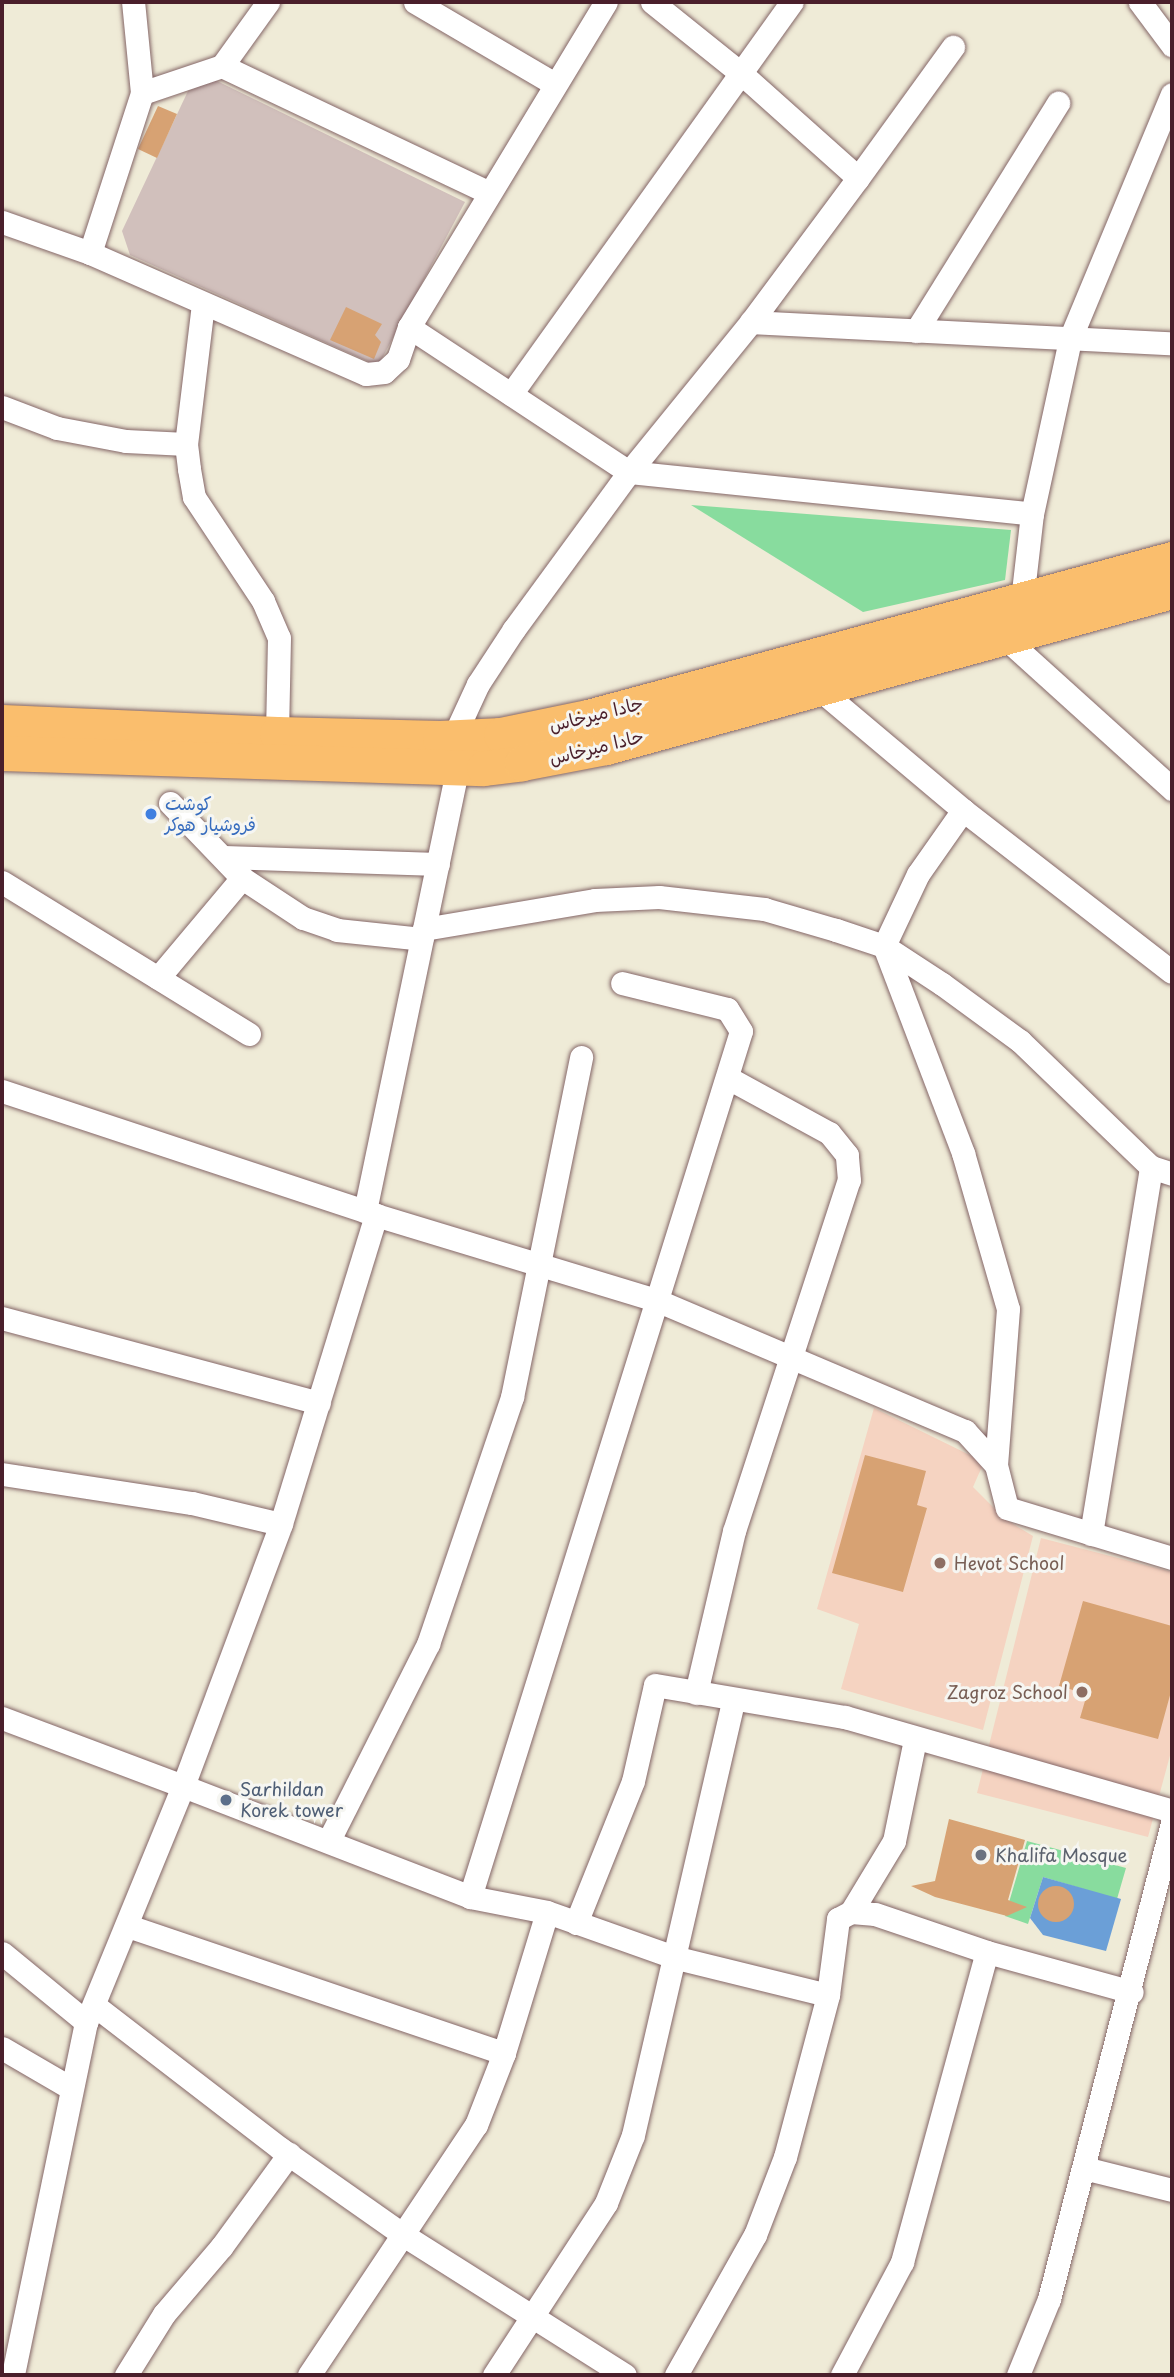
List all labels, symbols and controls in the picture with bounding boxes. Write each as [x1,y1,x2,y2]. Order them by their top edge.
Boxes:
street label: جادا ميرخاس [547,692,645,736]
street label: حادا ميرخاس [547,725,645,769]
place label: كوشت فروشيار هوكر [165,793,256,836]
marker: كوشت فروشيار هوكر [143,806,159,822]
place label: Hevot School [954,1552,1066,1574]
marker: Hevot School [932,1555,948,1571]
place label: Zagroz School [946,1681,1068,1703]
marker: Zagroz School [1074,1684,1090,1700]
place label: Sarhildan Korek tower [240,1779,344,1822]
marker: Sarhildan Korek tower [218,1792,234,1808]
place label: Khalifa Mosque [995,1844,1128,1866]
marker: Khalifa Mosque [973,1847,989,1863]

